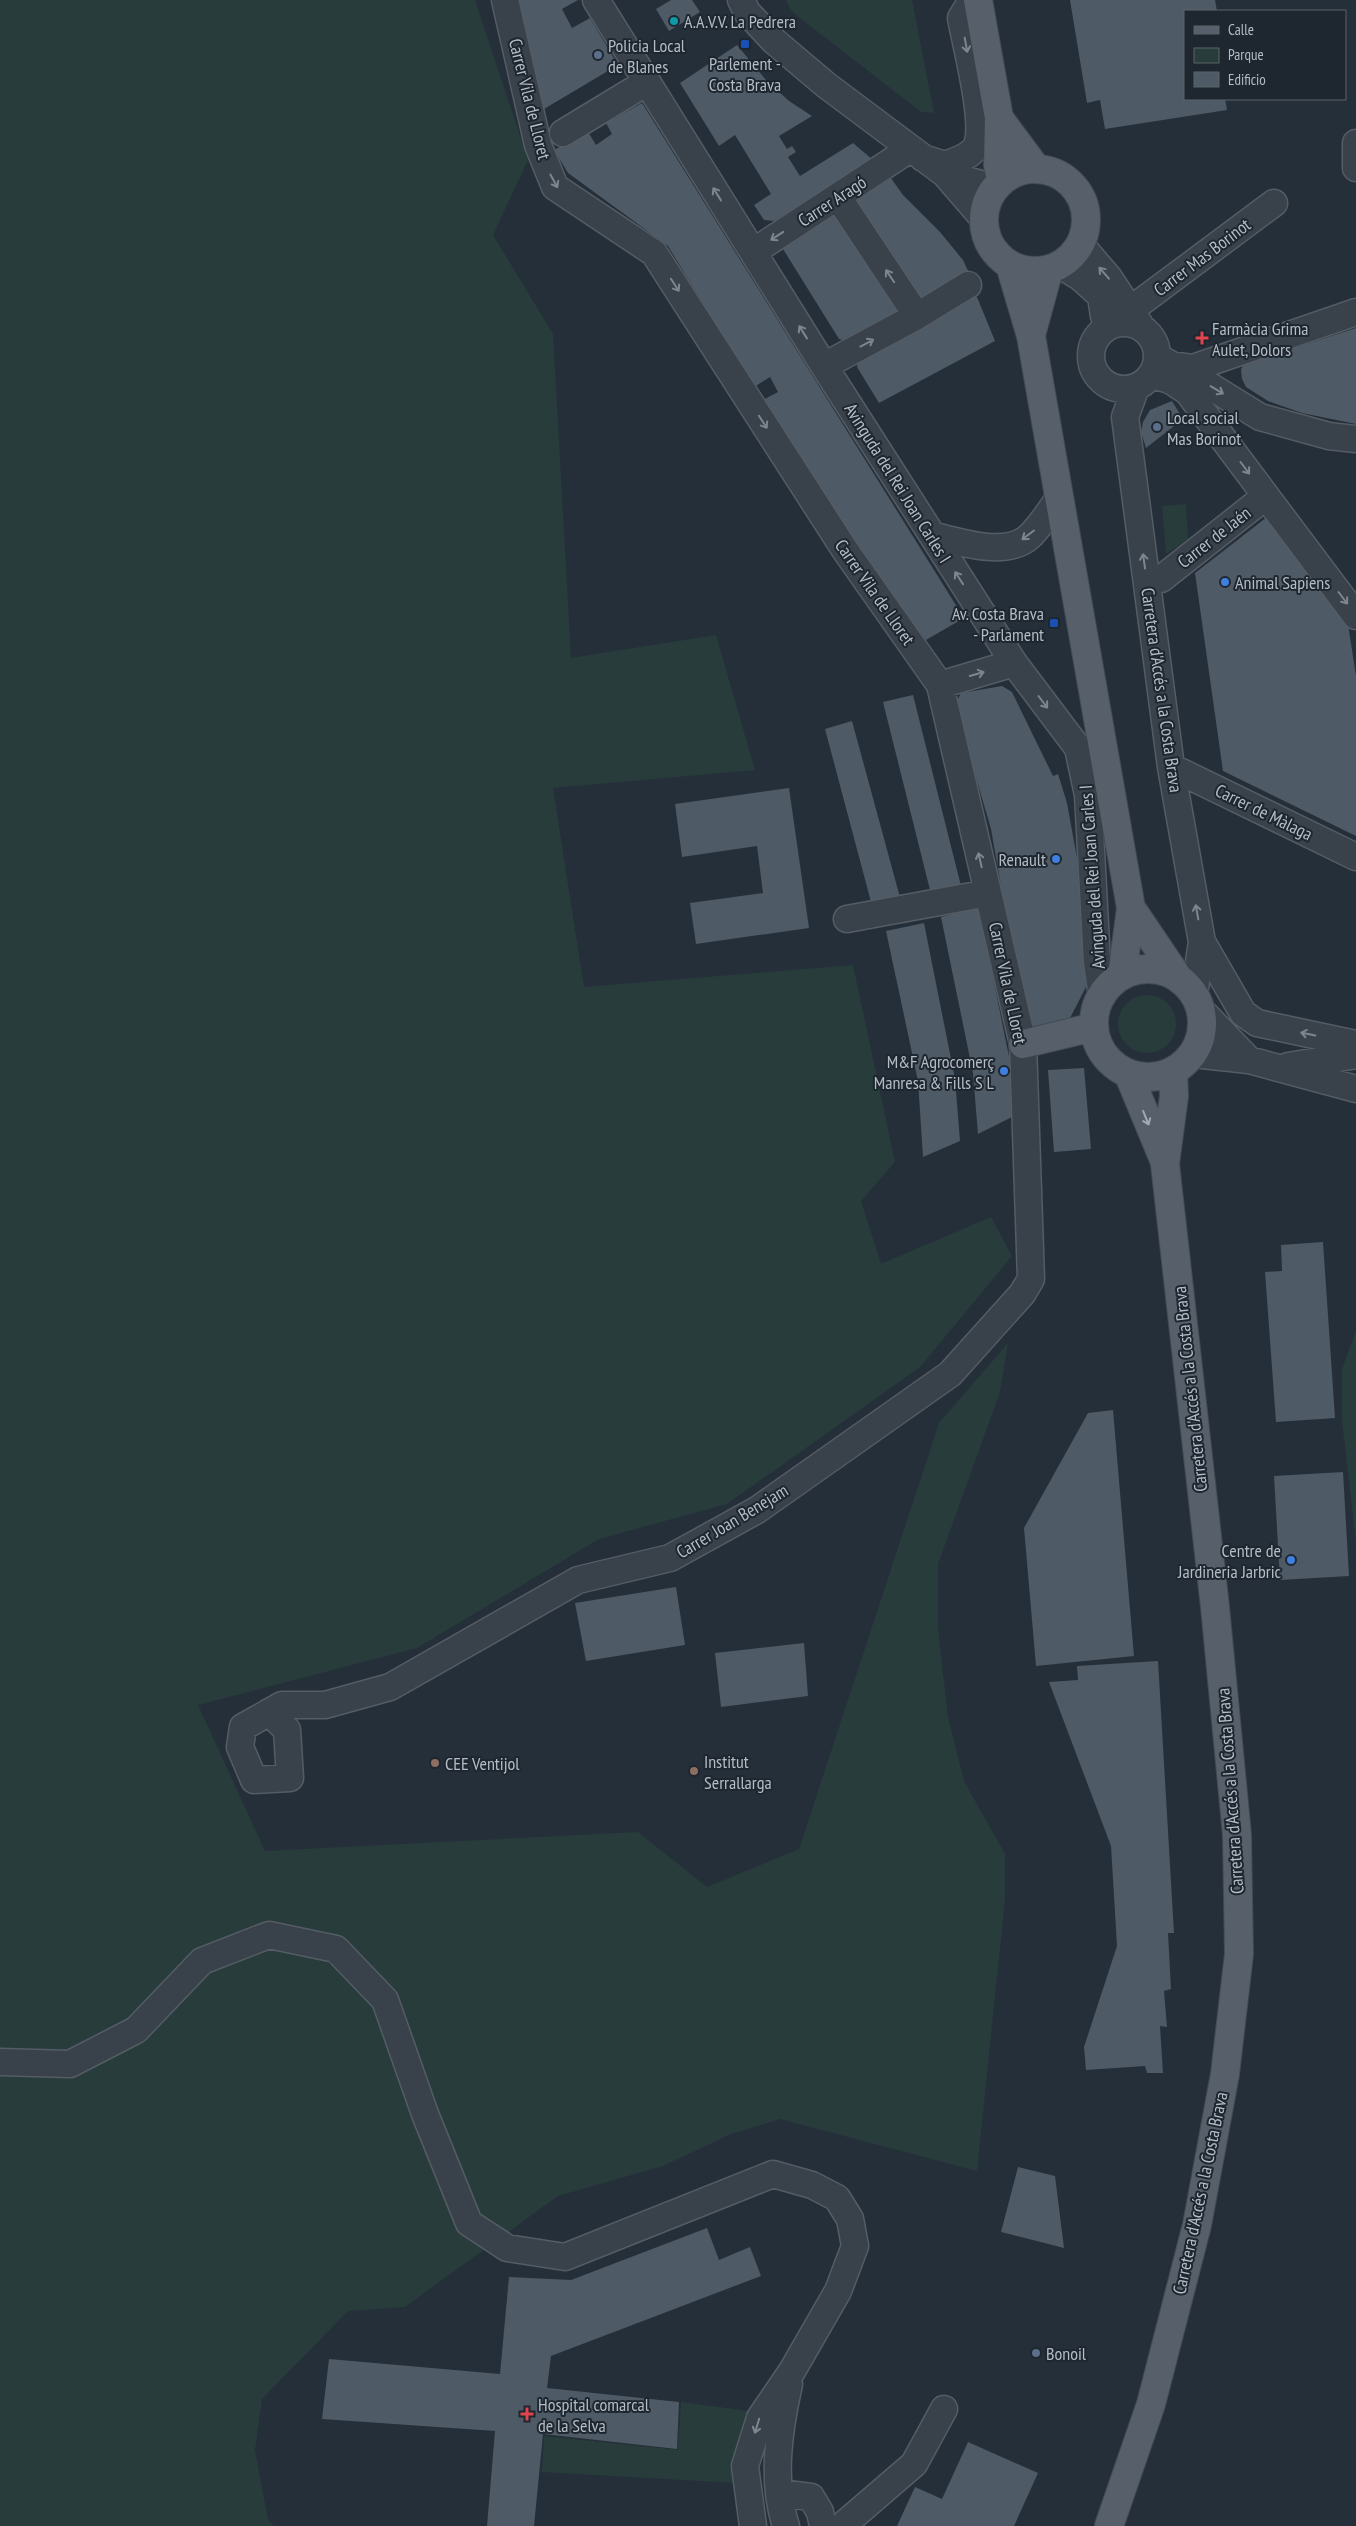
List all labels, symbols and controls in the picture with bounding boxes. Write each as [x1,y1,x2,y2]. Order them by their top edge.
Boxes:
place label: A.A.V.V. La Pedrera [684,10,796,33]
legend [1184,10,1346,100]
marker: A.A.V.V. La Pedrera [668,15,680,27]
text: Calle [1228,20,1254,39]
place label: Policia Local de Blanes [608,34,686,78]
street label: Carrer Vila de Lloret [504,36,556,162]
one-way arrow [961,37,971,53]
marker: Parlement - Costa Brava [739,38,751,50]
text: Parque [1228,45,1264,64]
marker: Policia Local de Blanes [592,49,604,61]
place label: Parlement - Costa Brava [709,52,781,96]
text: Edificio [1228,70,1266,89]
street label: Carrer Aragó [793,170,871,232]
one-way arrow [549,174,559,189]
one-way arrow [711,187,721,201]
street label: Carrer Mas Borinot [1149,213,1255,301]
one-way arrow [771,231,785,241]
one-way arrow [1098,266,1109,279]
one-way arrow [884,269,895,283]
one-way arrow [670,278,680,292]
place label: Farmàcia Grima Aulet, Dolors [1212,317,1308,361]
one-way arrow [797,325,807,339]
marker: Farmàcia Grima Aulet, Dolors [1196,332,1208,344]
one-way arrow [859,338,874,347]
one-way arrow [1210,385,1225,395]
street label: Avinguda del Rei Joan Carles I [839,399,957,567]
place label: Local social Mas Borinot [1167,406,1241,450]
one-way arrow [757,415,768,429]
marker: Local social Mas Borinot [1151,421,1163,433]
one-way arrow [1240,461,1251,474]
street label: Carrer de Jaén [1173,501,1255,573]
one-way arrow [1022,530,1035,541]
street label: Carrer Vila de Lloret [830,535,920,649]
one-way arrow [1139,553,1149,569]
one-way arrow [954,571,964,585]
place label: Animal Sapiens [1235,571,1330,594]
marker: Animal Sapiens [1219,576,1231,588]
street label: Carretera d'Accés a la Costa Brava [1136,586,1188,794]
one-way arrow [1338,591,1348,605]
place label: Av. Costa Brava - Parlament [952,602,1044,646]
marker: Av. Costa Brava - Parlament [1048,617,1060,629]
one-way arrow [968,669,984,679]
one-way arrow [1038,695,1048,709]
street label: Carrer de Màlaga [1212,779,1316,845]
street label: Avinguda del Rei Joan Carles I [1074,784,1110,970]
place label: Renault [999,848,1046,871]
one-way arrow [975,853,984,869]
marker: Renault [1050,853,1062,865]
one-way arrow [1192,904,1202,920]
street label: Carrer Vila de Lloret [984,920,1032,1046]
one-way arrow [1301,1029,1317,1038]
place label: M&F Agrocomerç Manresa & Fills S L [874,1050,995,1094]
marker: M&F Agrocomerç Manresa & Fills S L [998,1065,1010,1077]
one-way arrow [1143,1111,1152,1126]
street label: Carretera d'Accés a la Costa Brava [1168,1285,1212,1493]
street label: Carrer Joan Benejam [672,1479,792,1563]
place label: Centre de Jardineria Jarbric [1177,1539,1282,1583]
marker: Centre de Jardineria Jarbric [1285,1554,1297,1566]
street label: Carretera d'Accés a la Costa Brava [1211,1687,1249,1895]
place label: Institut Serrallarga [704,1750,772,1794]
place label: CEE Ventijol [445,1752,520,1775]
marker: CEE Ventijol [429,1757,441,1769]
marker: Institut Serrallarga [688,1765,700,1777]
street label: Carretera d'Accés a la Costa Brava [1167,2090,1233,2296]
place label: Bonoil [1046,2342,1087,2365]
marker: Bonoil [1030,2347,1042,2359]
place label: Hospital comarcal de la Selva [538,2393,650,2437]
marker: Hospital comarcal de la Selva [520,2407,534,2421]
one-way arrow [752,2418,761,2434]

